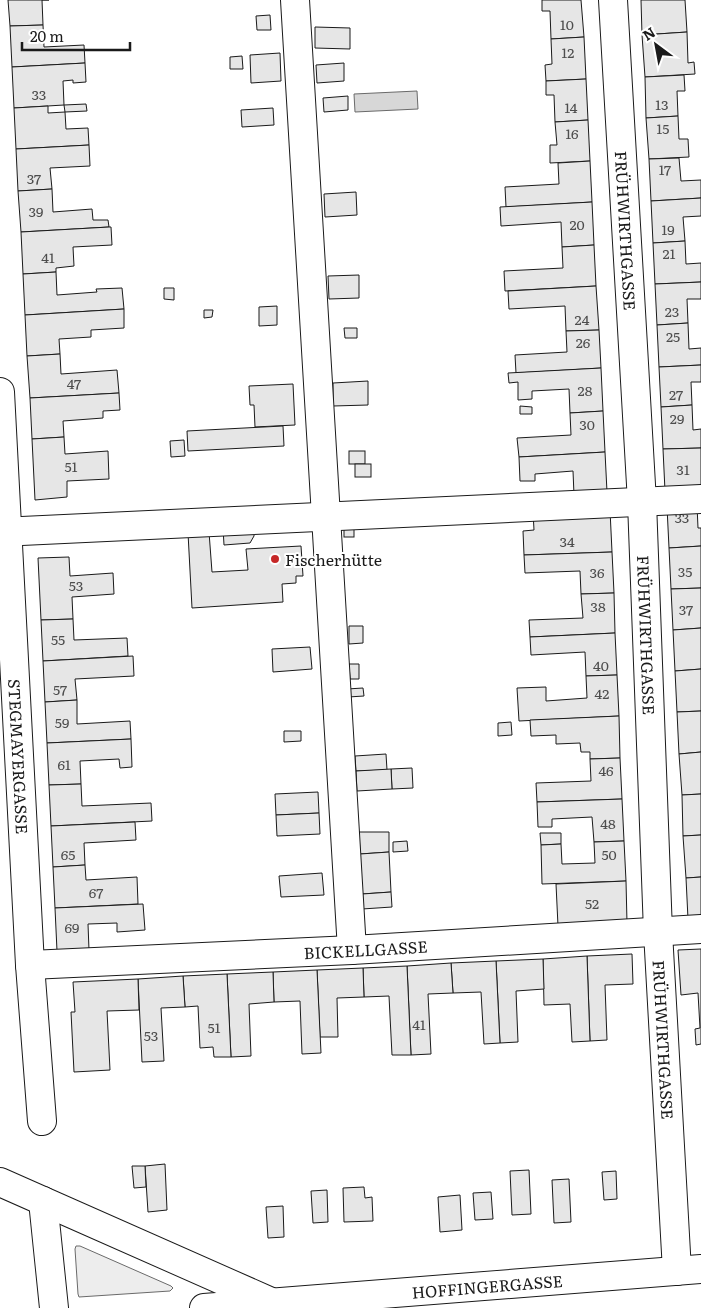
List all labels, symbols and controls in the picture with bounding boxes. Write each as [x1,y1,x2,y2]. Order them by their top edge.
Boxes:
house number: 10 [560,14,574,34]
scale bar [22,20,130,52]
north arrow [631,20,681,70]
text: N [638,21,659,45]
text: 20 m [30,24,64,47]
house number: 12 [562,42,574,62]
house number: 33 [32,84,46,104]
house number: 13 [655,94,669,114]
house number: 14 [565,97,578,117]
house number: 15 [657,118,669,138]
house number: 16 [565,123,579,143]
street label: FRÜHWIRTHGASSE [610,150,643,311]
house number: 17 [659,159,671,179]
house number: 37 [27,168,41,188]
house number: 39 [29,201,43,221]
house number: 20 [569,214,585,234]
house number: 19 [661,219,675,239]
house number: 21 [663,243,676,263]
house number: 41 [41,247,55,267]
house number: 23 [665,301,679,321]
house number: 24 [575,309,590,329]
house number: 25 [666,326,680,346]
house number: 26 [576,332,591,352]
house number: 47 [67,373,81,393]
house number: 28 [578,380,593,400]
house number: 27 [669,384,683,404]
house number: 29 [670,408,684,428]
house number: 30 [579,414,595,434]
house number: 51 [65,456,78,476]
house number: 31 [676,459,690,479]
house number: 33 [675,507,689,527]
house number: 34 [559,531,575,551]
place label: Fischerhütte [285,547,382,571]
marker: Fischerhütte [269,553,281,565]
street label: FRÜHWIRTHGASSE [632,555,662,715]
house number: 35 [678,561,692,581]
house number: 36 [589,562,605,582]
house number: 53 [69,575,83,595]
house number: 38 [590,596,606,616]
house number: 37 [679,599,693,619]
house number: 55 [51,629,65,649]
house number: 40 [593,655,609,675]
street label: STEGMAYERGASSE [3,678,35,835]
house number: 57 [53,679,67,699]
house number: 42 [595,683,609,703]
house number: 59 [55,712,69,732]
house number: 61 [57,754,71,774]
house number: 46 [598,760,614,780]
house number: 48 [600,813,616,833]
house number: 65 [61,844,75,864]
house number: 50 [601,844,617,864]
house number: 67 [89,882,103,902]
house number: 52 [585,893,599,913]
house number: 69 [65,917,79,937]
street label: BICKELLGASSE [303,933,428,964]
street label: FRÜHWIRTHGASSE [648,959,680,1120]
house number: 41 [412,1014,426,1034]
house number: 51 [208,1017,221,1037]
house number: 53 [144,1025,158,1045]
street label: HOFFINGERGASSE [411,1268,564,1304]

